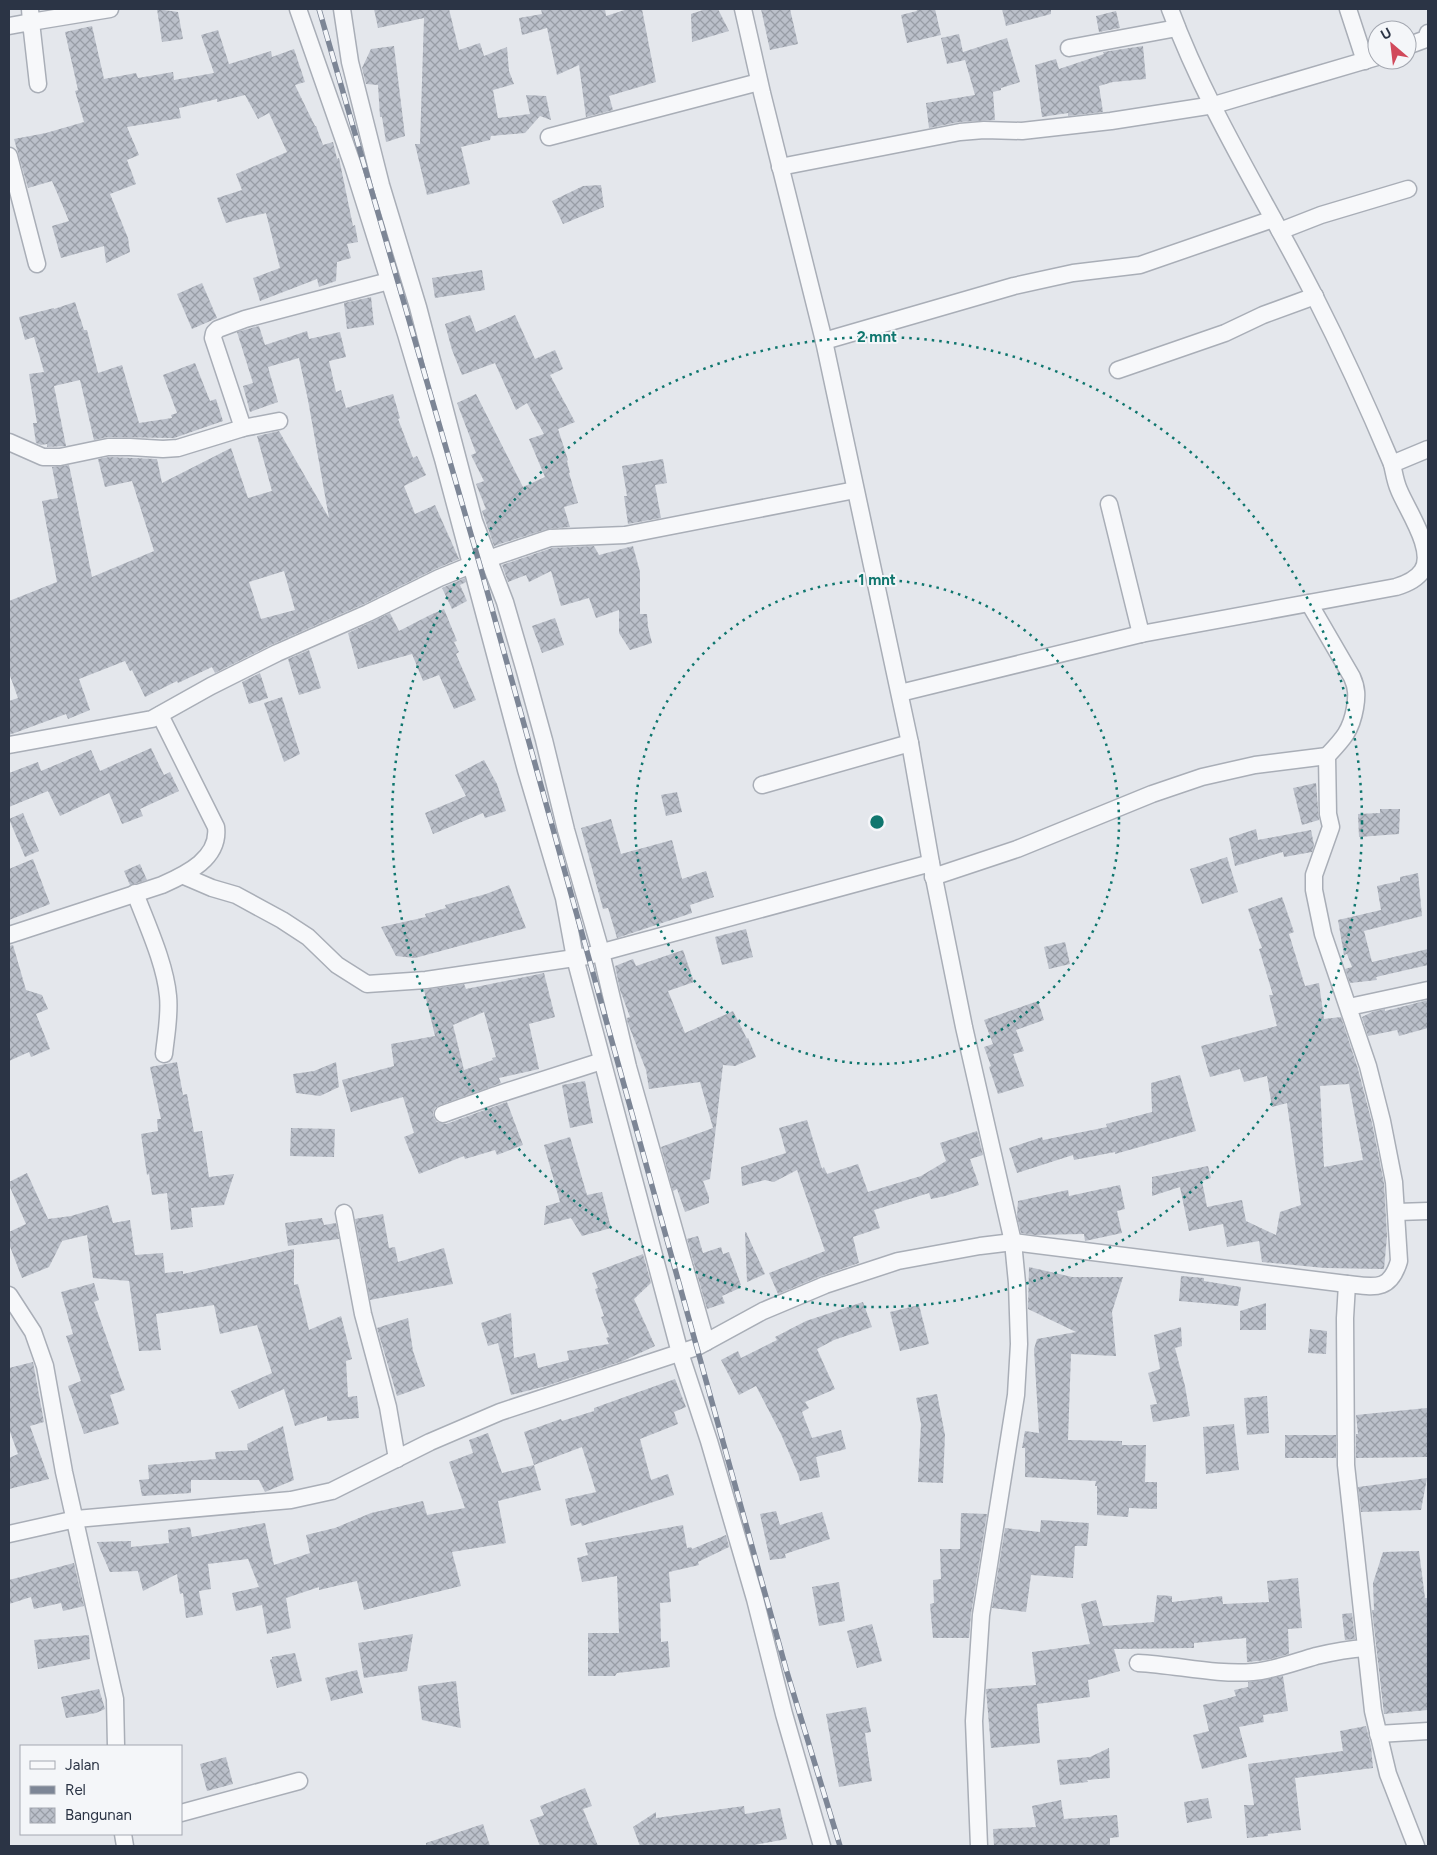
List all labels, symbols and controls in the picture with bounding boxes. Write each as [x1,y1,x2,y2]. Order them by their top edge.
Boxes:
north arrow [1367,20,1417,70]
text: U [1378,24,1394,44]
text: 2 mnt [857,328,897,346]
text: 1 mnt [858,571,896,589]
centre of rings [868,813,886,831]
legend [20,1745,182,1835]
text: Jalan [65,1756,100,1774]
text: Rel [65,1781,86,1799]
text: Bangunan [65,1806,132,1824]

